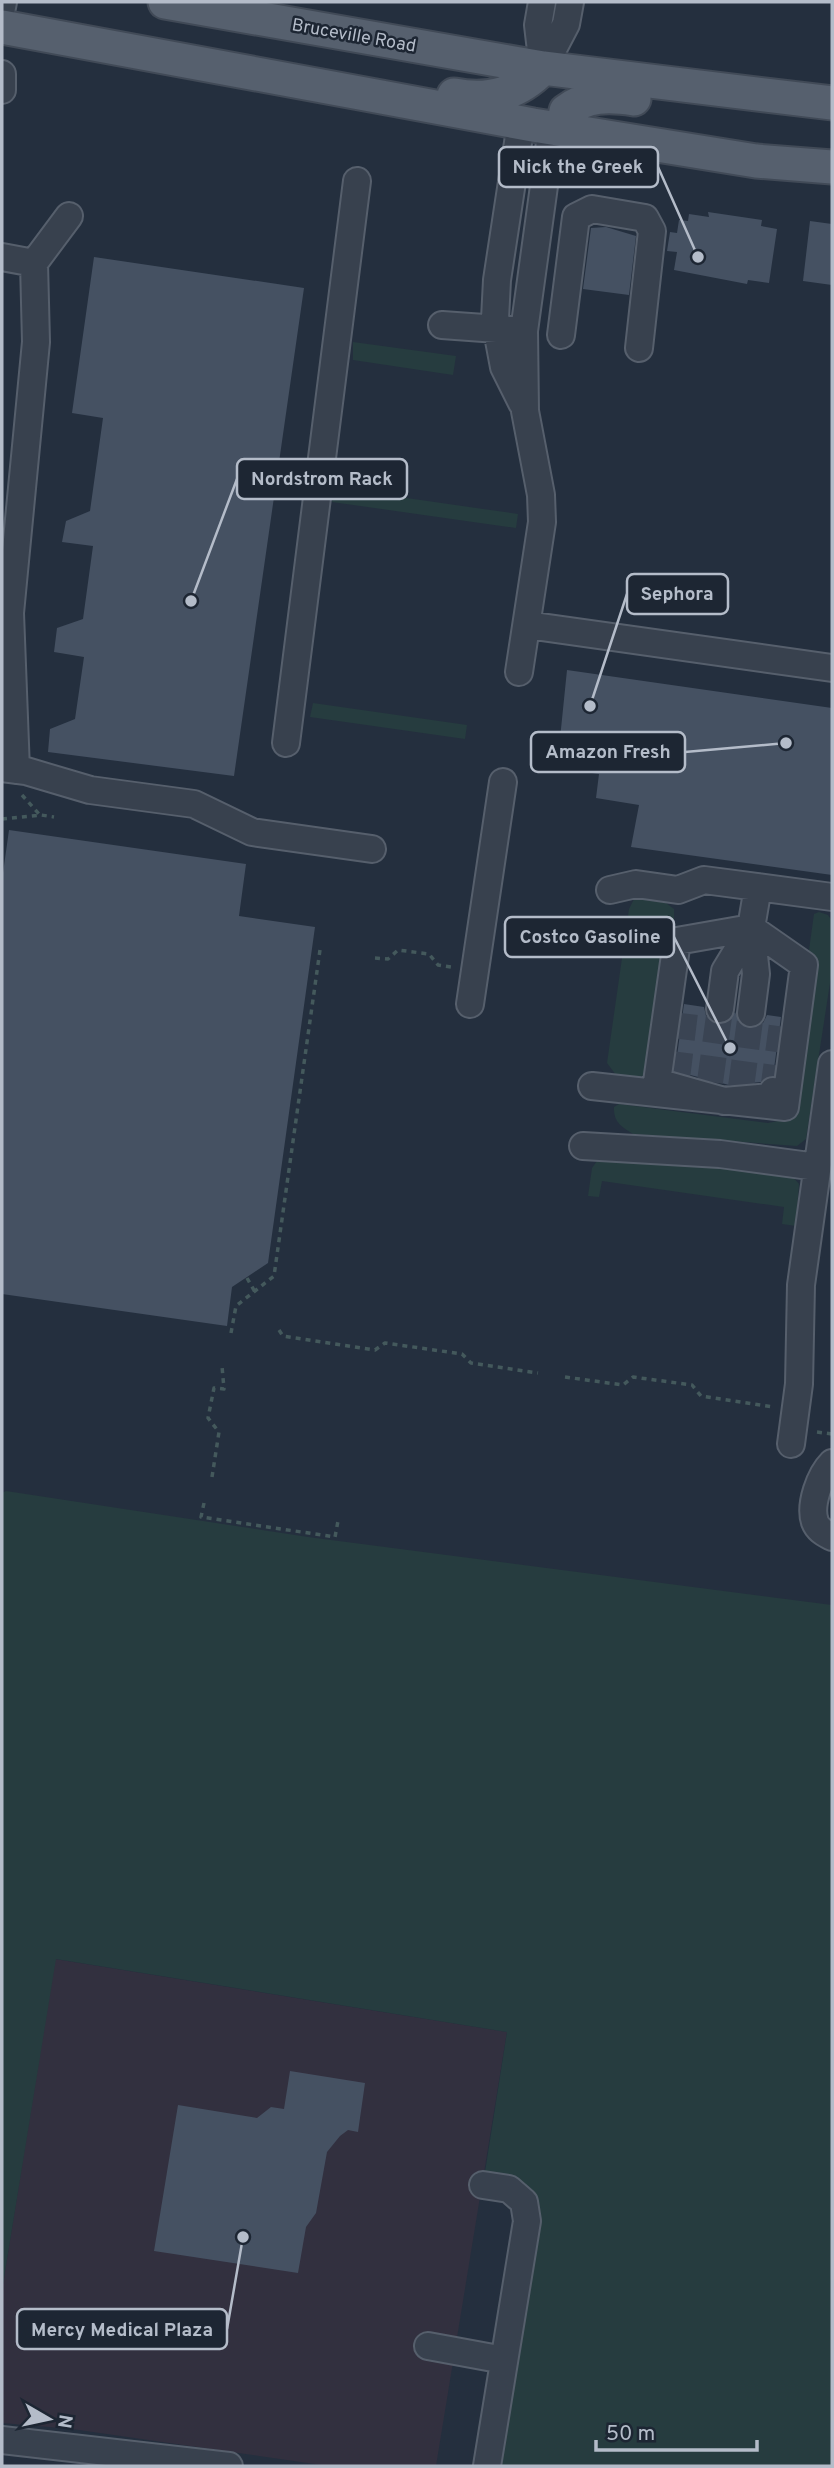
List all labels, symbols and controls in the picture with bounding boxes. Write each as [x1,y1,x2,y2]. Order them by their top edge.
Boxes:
street label: Bruceville Road [290,14,418,59]
callout: Nick the Greek [499,147,658,187]
text: Nick the Greek [513,156,644,180]
callout: Nordstrom Rack [237,459,407,499]
text: Nordstrom Rack [251,468,393,492]
callout: Sephora [627,574,728,614]
text: Sephora [640,583,714,607]
callout: Amazon Fresh [531,732,685,772]
text: Amazon Fresh [545,741,671,765]
callout: Costco Gasoline [505,917,674,957]
text: Costco Gasoline [519,926,661,950]
callout: Mercy Medical Plaza [17,2309,227,2349]
text: Mercy Medical Plaza [31,2319,213,2343]
north arrow [14,2384,84,2454]
scale bar [596,2408,757,2452]
text: N [51,2413,77,2430]
text: 50 m [606,2421,655,2448]

